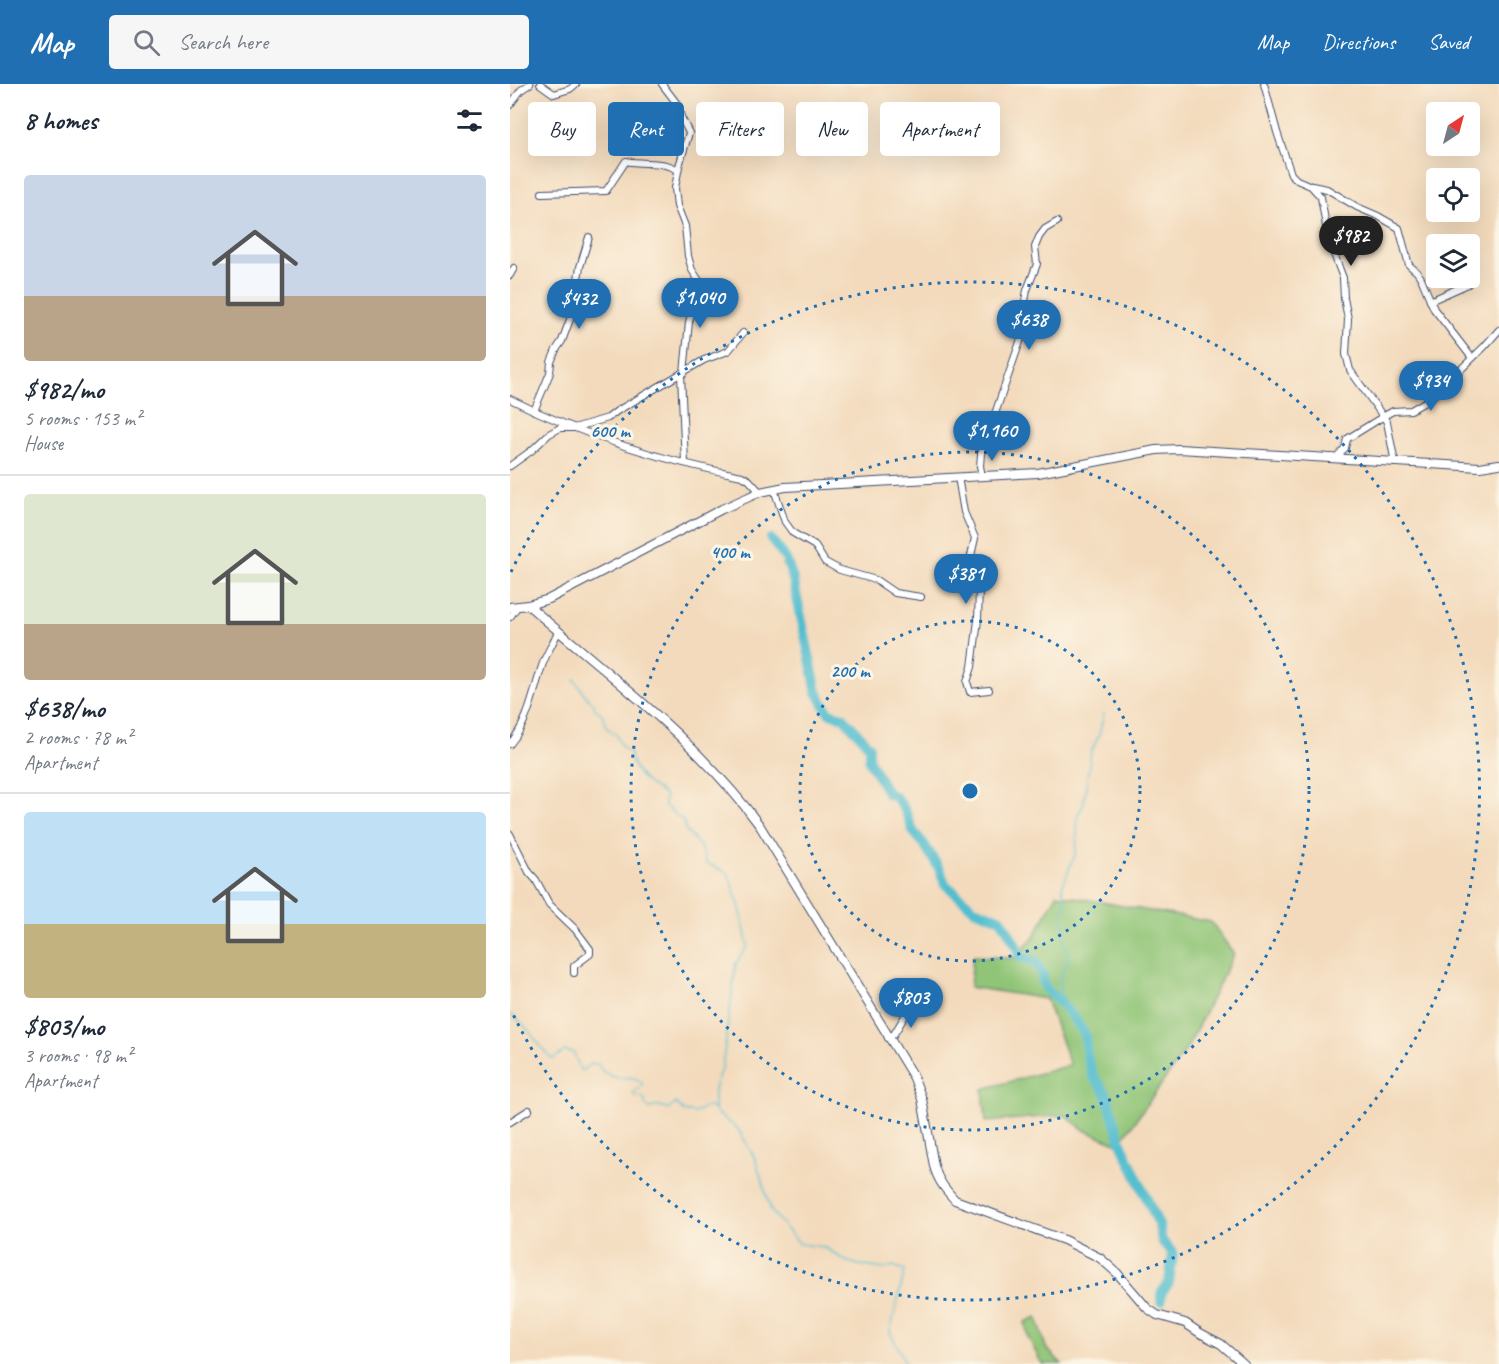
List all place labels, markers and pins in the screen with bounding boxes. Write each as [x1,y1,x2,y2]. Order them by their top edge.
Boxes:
pin: $982 [1315,216,1387,267]
pin: $1,040 [651,278,749,329]
pin: $432 [543,279,615,330]
pin: $638 [993,300,1065,351]
pin: $934 [1395,361,1467,412]
pin: $1,160 [943,411,1041,462]
pin: $381 [930,554,1002,605]
centre of rings [960,781,980,801]
pin: $803 [875,978,947,1029]

